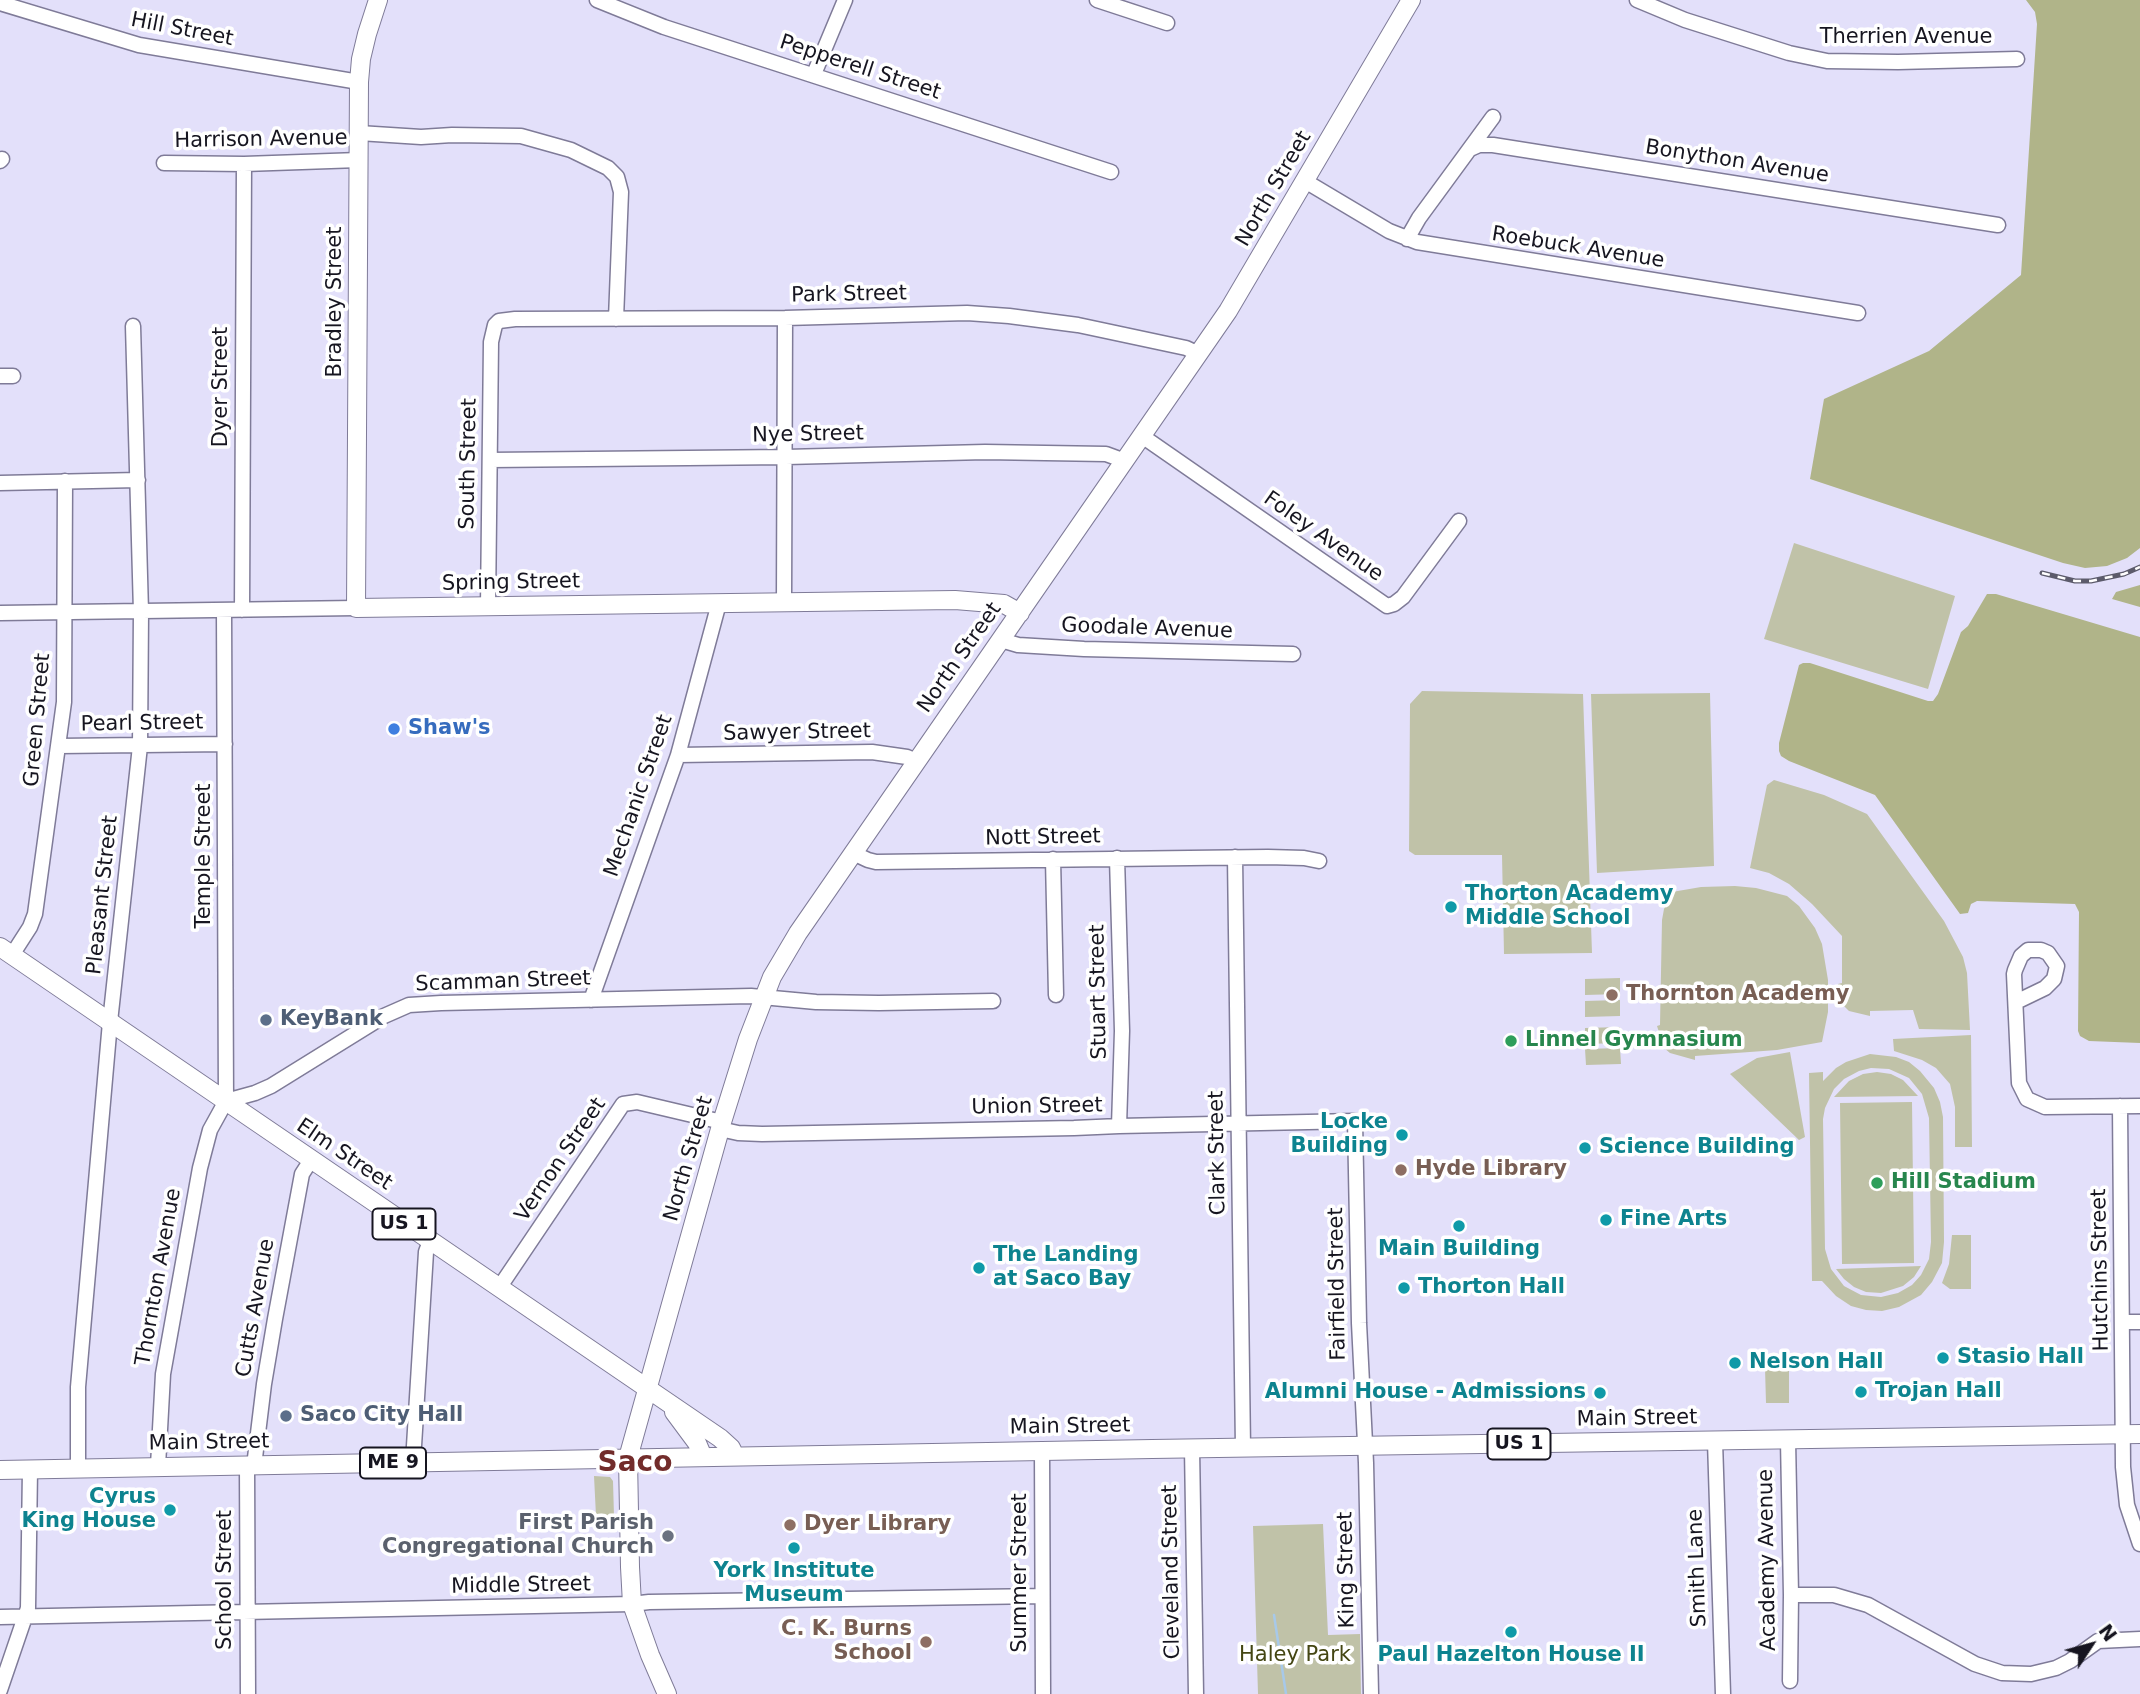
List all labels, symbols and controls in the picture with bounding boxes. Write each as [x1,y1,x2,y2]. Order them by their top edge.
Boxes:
street label: Hill Street [129,8,235,52]
street label: Therrien Avenue [1820,25,1992,51]
street label: Pepperell Street [776,30,944,106]
street label: Harrison Avenue [174,126,348,154]
street label: North Street [1231,127,1317,251]
street label: Bonython Avenue [1643,135,1831,189]
street label: Roebuck Avenue [1490,222,1666,274]
street label: Bradley Street [323,227,349,377]
street label: Park Street [791,281,907,309]
street label: Dyer Street [209,327,235,447]
street label: South Street [455,398,483,530]
street label: Nye Street [752,421,864,449]
street label: Foley Avenue [1258,487,1388,587]
street label: Spring Street [442,569,580,597]
street label: North Street [913,598,1007,718]
street label: Goodale Avenue [1061,613,1233,645]
street label: Green Street [20,652,56,788]
street label: Pearl Street [80,710,204,738]
street label: Mechanic Street [599,712,679,880]
place label: Shaw's [408,716,491,742]
street label: Sawyer Street [723,719,871,747]
marker: Shaw's [386,721,402,737]
street label: Temple Street [192,783,218,929]
street label: Pleasant Street [82,814,124,976]
street label: Nott Street [985,824,1101,852]
place label: Thorton Academy Middle School [1465,882,1674,932]
marker: Thorton Academy Middle School [1443,899,1459,915]
street label: Stuart Street [1085,924,1113,1060]
street label: Scamman Street [415,966,591,998]
place label: Thornton Academy [1626,982,1849,1008]
marker: Thornton Academy [1604,987,1620,1003]
place label: KeyBank [280,1007,383,1033]
marker: KeyBank [258,1012,274,1028]
place label: Linnel Gymnasium [1525,1028,1743,1054]
marker: Linnel Gymnasium [1503,1033,1519,1049]
street label: Clark Street [1204,1090,1232,1216]
street label: Vernon Street [510,1093,612,1227]
street label: North Street [659,1093,719,1225]
street label: Union Street [971,1093,1103,1121]
place label: Locke Building [1290,1110,1388,1160]
street label: Elm Street [291,1114,397,1196]
marker: Locke Building [1394,1127,1410,1143]
place label: Science Building [1599,1135,1795,1161]
marker: Science Building [1577,1140,1593,1156]
place label: Hyde Library [1415,1157,1567,1183]
marker: Hyde Library [1393,1162,1409,1178]
place label: Hill Stadium [1891,1170,2036,1196]
marker: Hill Stadium [1869,1175,1885,1191]
street label: Thornton Avenue [131,1186,187,1368]
street label: Hutchins Street [2087,1188,2115,1352]
street label: Fairfield Street [1324,1207,1352,1361]
place label: Fine Arts [1620,1207,1727,1233]
road number: US 1 [372,1208,436,1240]
marker: Fine Arts [1598,1212,1614,1228]
marker: Main Building [1451,1218,1467,1234]
street label: Cutts Avenue [231,1237,281,1379]
place label: Main Building [1378,1237,1540,1263]
place label: The Landing at Saco Bay [993,1243,1139,1293]
marker: The Landing at Saco Bay [971,1260,987,1276]
place label: Thorton Hall [1418,1275,1565,1301]
marker: Thorton Hall [1396,1280,1412,1296]
place label: Stasio Hall [1957,1345,2084,1371]
place label: Nelson Hall [1749,1350,1883,1376]
marker: Stasio Hall [1935,1350,1951,1366]
marker: Nelson Hall [1727,1355,1743,1371]
place label: Trojan Hall [1875,1379,2002,1405]
place label: Alumni House - Admissions [1265,1380,1586,1406]
marker: Trojan Hall [1853,1384,1869,1400]
marker: Alumni House - Admissions [1592,1385,1608,1401]
place label: Saco City Hall [300,1403,463,1429]
street label: Main Street [1576,1405,1698,1433]
marker: Saco City Hall [278,1408,294,1424]
street label: Main Street [1009,1413,1131,1441]
road number: US 1 [1488,1428,1550,1460]
street label: Main Street [148,1429,270,1457]
district label: Saco [598,1447,672,1481]
road number: ME 9 [360,1448,426,1478]
street label: Academy Avenue [1754,1469,1782,1651]
street label: Cleveland Street [1158,1484,1186,1660]
place label: Cyrus King House [22,1485,156,1535]
street label: Summer Street [1008,1493,1034,1653]
marker: Cyrus King House [162,1502,178,1518]
street label: Smith Lane [1683,1508,1713,1628]
street label: School Street [213,1510,239,1650]
place label: First Parish Congregational Church [382,1511,654,1561]
street label: King Street [1333,1511,1361,1629]
place label: Dyer Library [804,1512,951,1538]
marker: Dyer Library [782,1517,798,1533]
marker: First Parish Congregational Church [660,1528,676,1544]
marker: York Institute Museum [786,1540,802,1556]
place label: York Institute Museum [713,1559,875,1609]
street label: Middle Street [451,1572,591,1600]
north arrow [2056,1610,2126,1680]
place label: C. K. Burns School [781,1617,912,1667]
text: N [2094,1620,2122,1646]
marker: Paul Hazelton House II [1503,1624,1519,1640]
marker: C. K. Burns School [918,1634,934,1650]
park label: Haley Park [1239,1643,1351,1669]
place label: Paul Hazelton House II [1377,1643,1645,1669]

